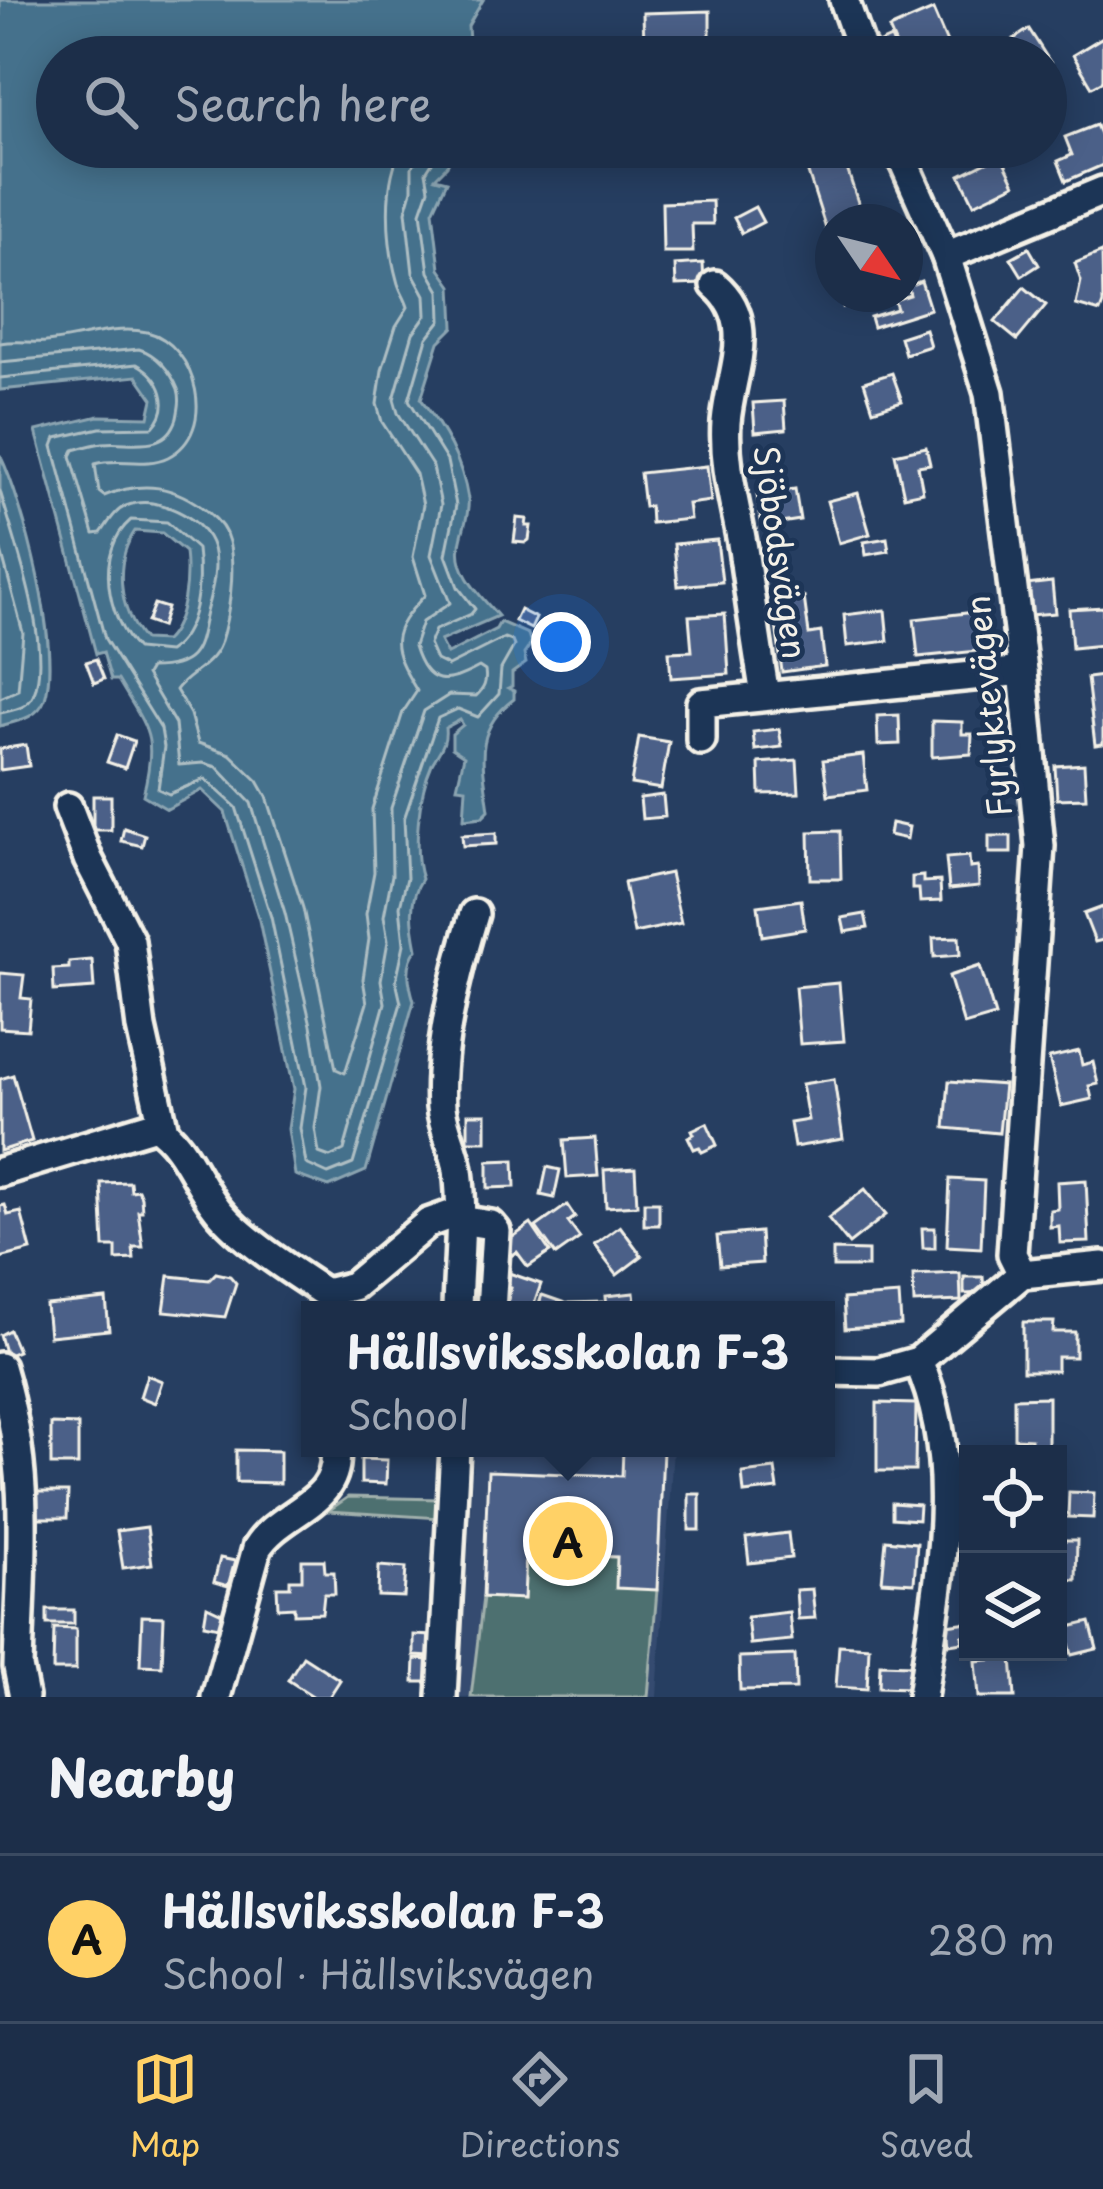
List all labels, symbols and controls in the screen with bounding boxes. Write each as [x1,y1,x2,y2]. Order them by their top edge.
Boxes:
search box [36,36,1067,168]
text: Search here [174,68,431,136]
icon: search [78,69,144,135]
north arrow [815,204,923,312]
street label: Sjöbodsvägen [742,442,822,662]
street label: Fyrlyktevägen [951,593,1023,819]
your location [531,612,591,672]
popup [301,1301,835,1457]
text: Hällsviksskolan F-3 [347,1316,789,1384]
text: School [347,1384,469,1443]
map controls [959,1445,1067,1661]
button: locate [959,1445,1067,1553]
pin: A [529,1496,607,1586]
button: layers [959,1553,1067,1661]
text: Nearby [48,1737,235,1814]
text: Hällsviksskolan F-3 [162,1875,605,1943]
text: A [72,1909,102,1968]
text: 280 m [928,1909,1055,1968]
text: School · Hällsviksvägen [162,1943,594,2002]
tab: Map [130,2046,200,2168]
tab: Directions [460,2046,620,2168]
tab: Saved [880,2046,973,2168]

